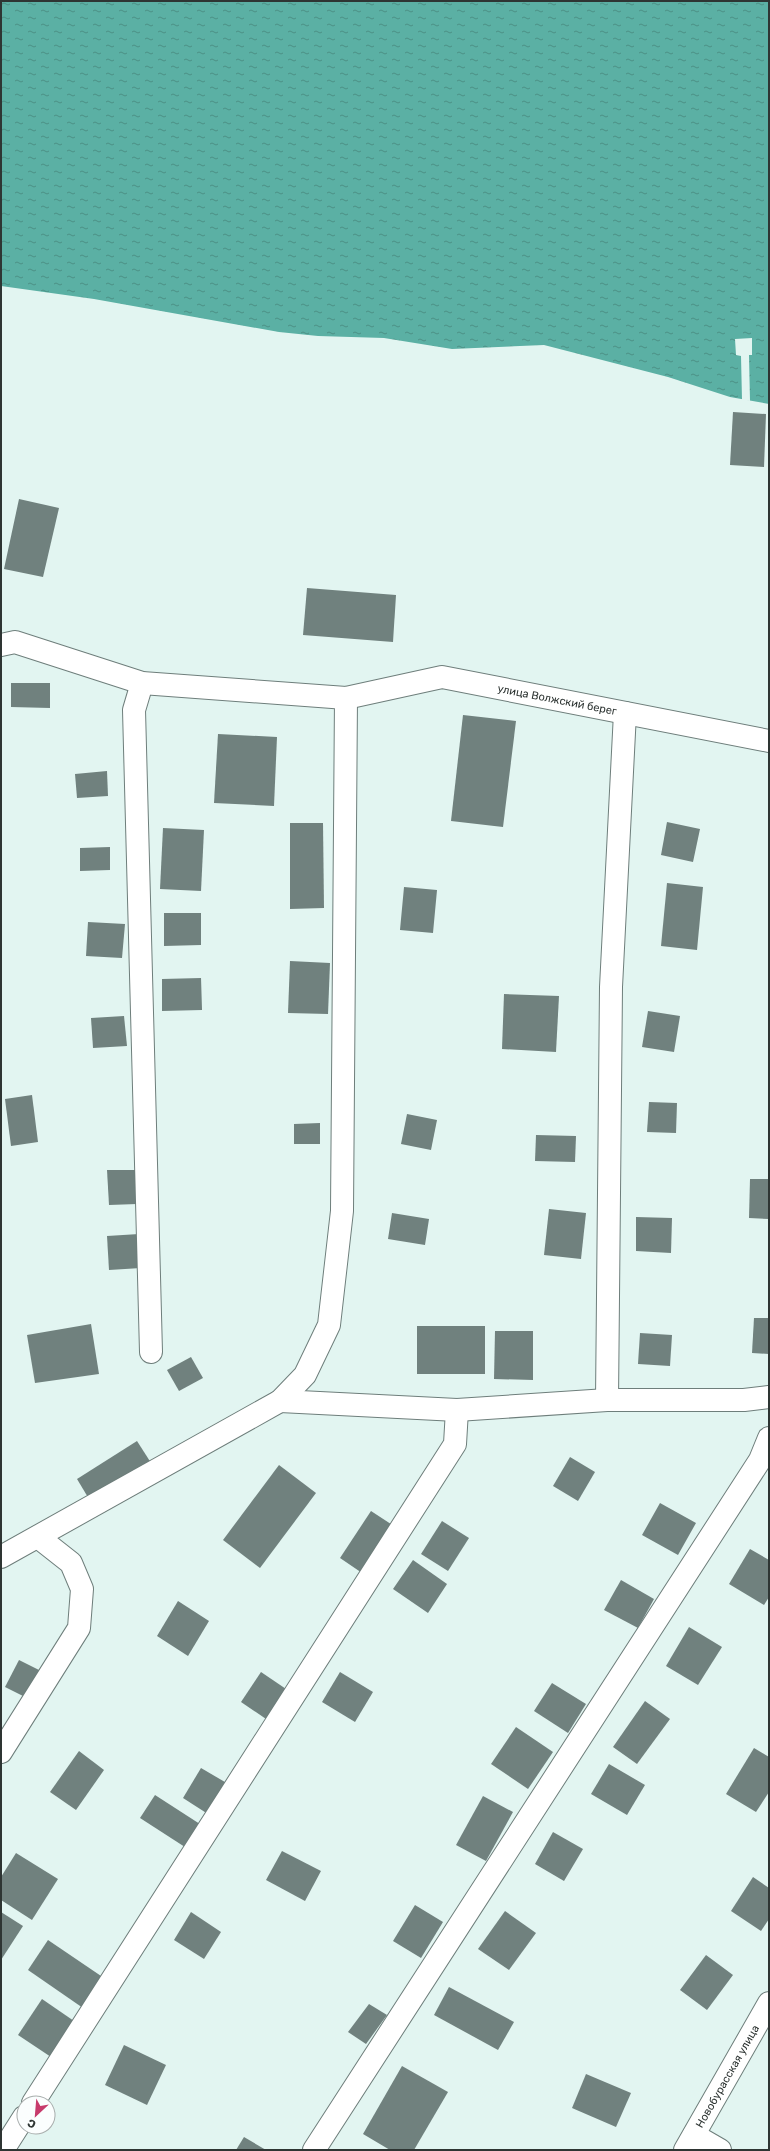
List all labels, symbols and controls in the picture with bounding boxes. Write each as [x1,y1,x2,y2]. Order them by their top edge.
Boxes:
street label: улица Волжский берег [496,682,618,718]
street label: Новобурасская улица [693,2023,762,2130]
north arrow [16,2095,56,2135]
text: С [25,2116,38,2131]

